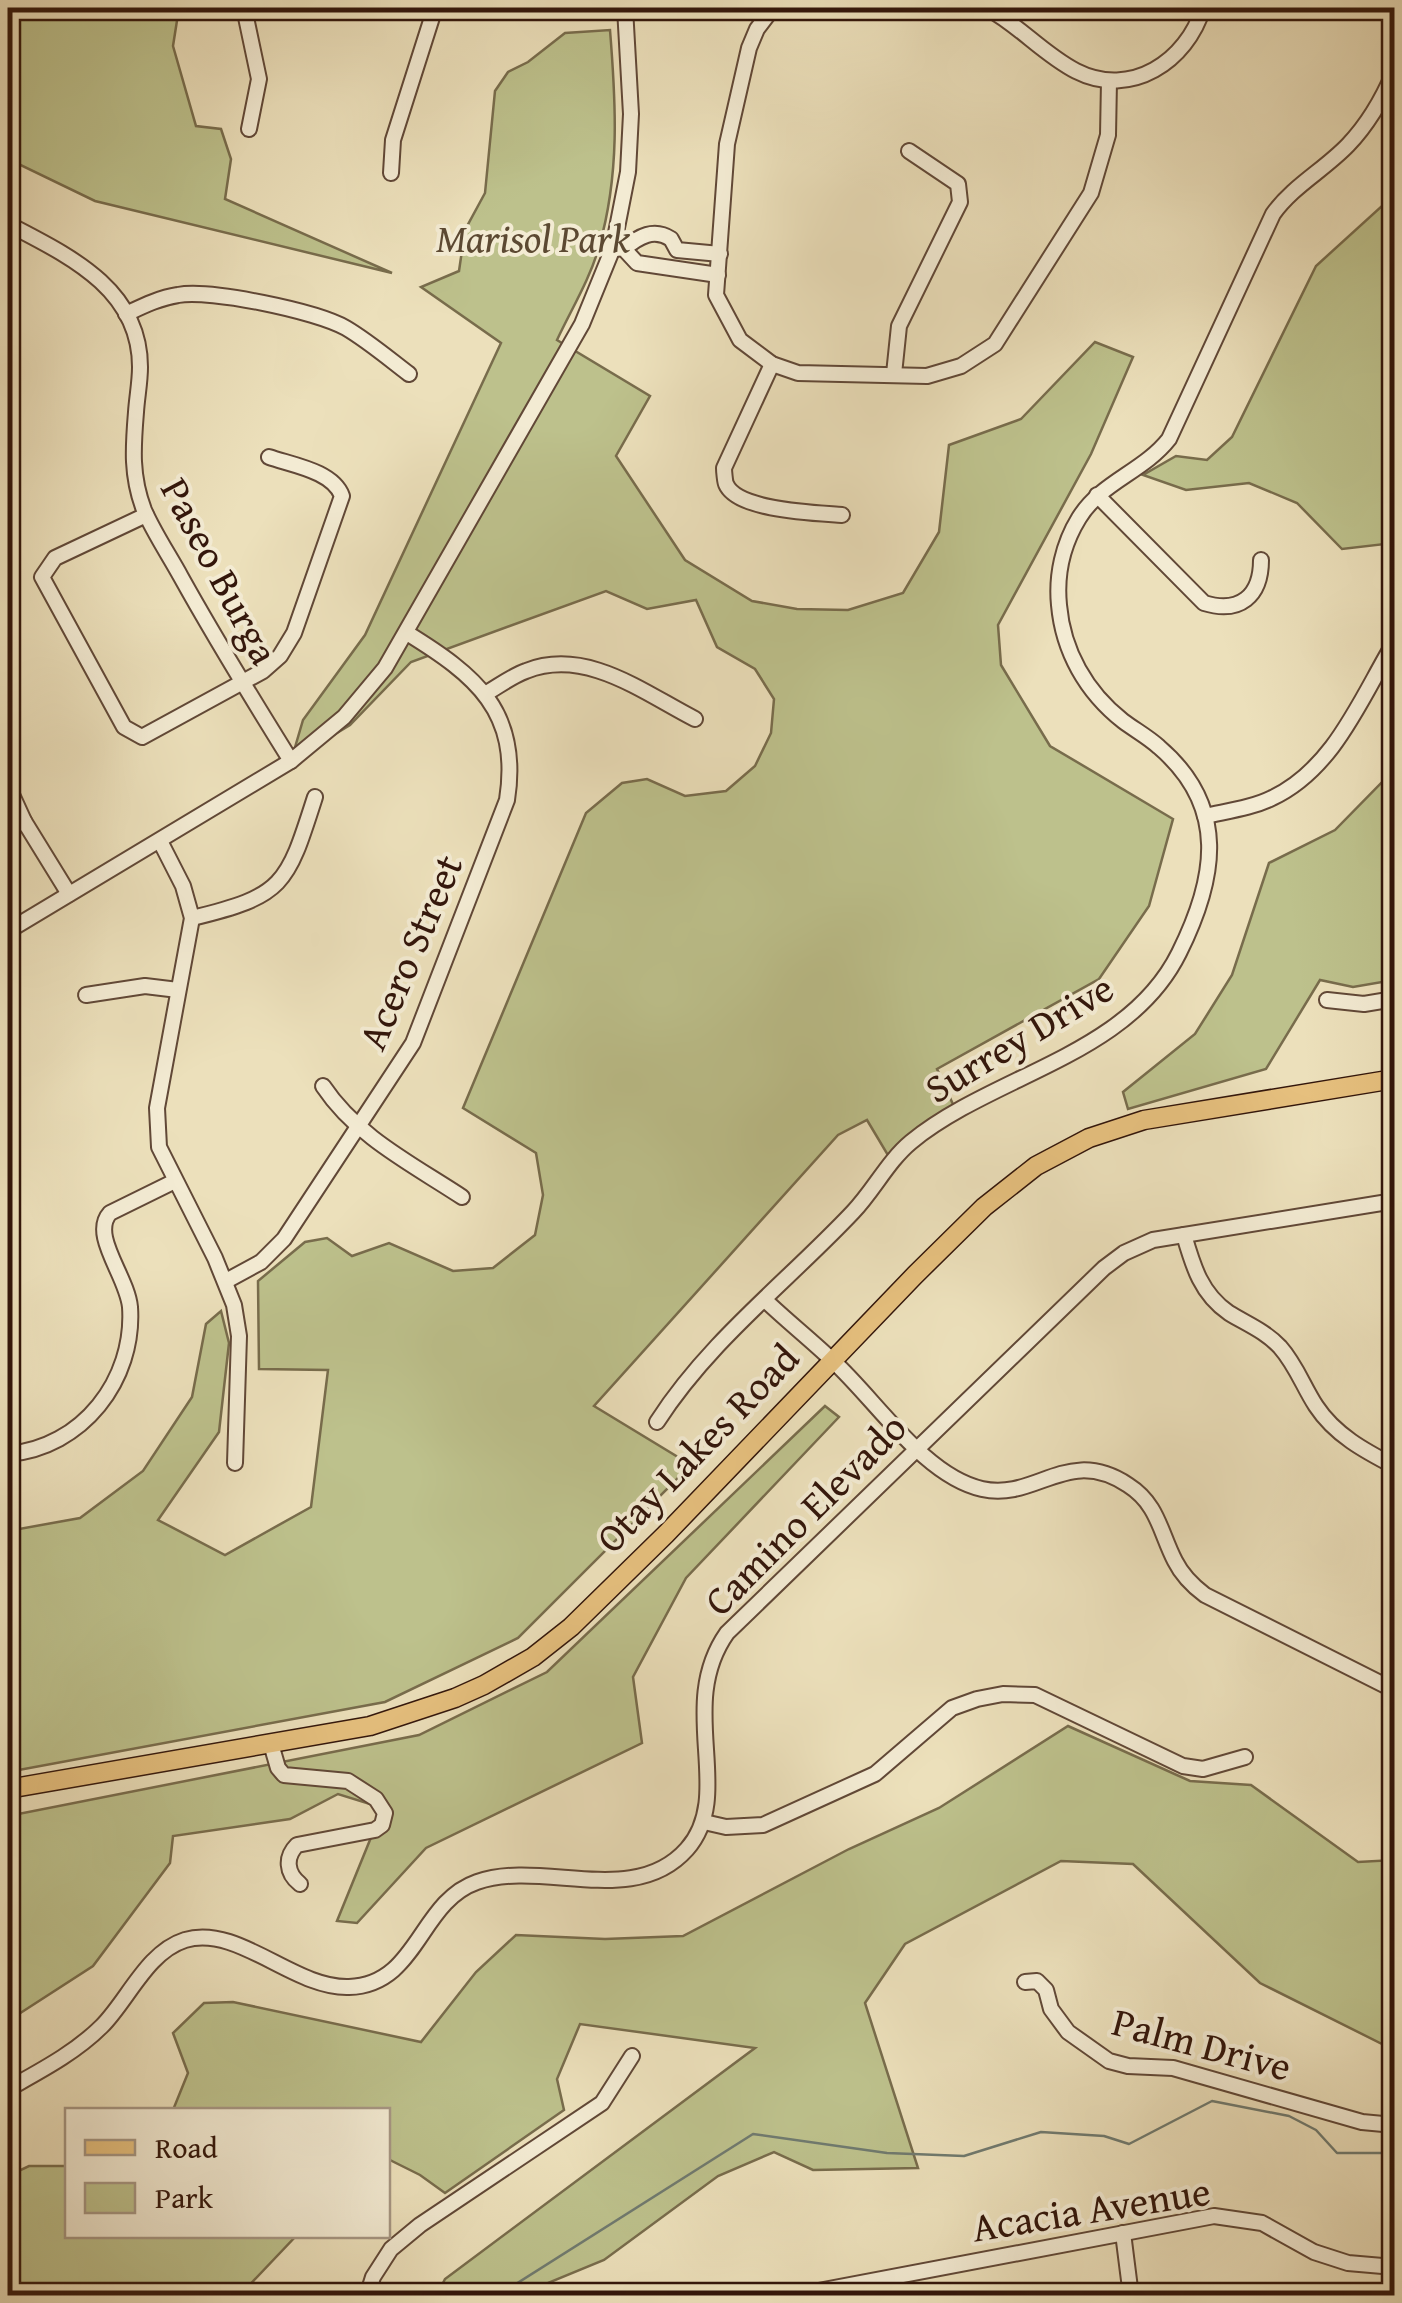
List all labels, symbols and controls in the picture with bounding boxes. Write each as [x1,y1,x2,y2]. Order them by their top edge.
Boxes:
park label: Marisol Park [436,208,631,267]
street label: Paseo Burga [147,467,294,675]
street label: Acero Street [342,845,477,1059]
street label: Surrey Drive [913,958,1124,1117]
street label: Otay Lakes Road [581,1329,812,1566]
street label: Camino Elevado [690,1399,920,1629]
street label: Palm Drive [1106,1991,1298,2096]
legend [65,2108,390,2238]
text: Road [155,2125,218,2169]
street label: Acacia Avenue [968,2161,1214,2256]
text: Park [155,2175,214,2219]

